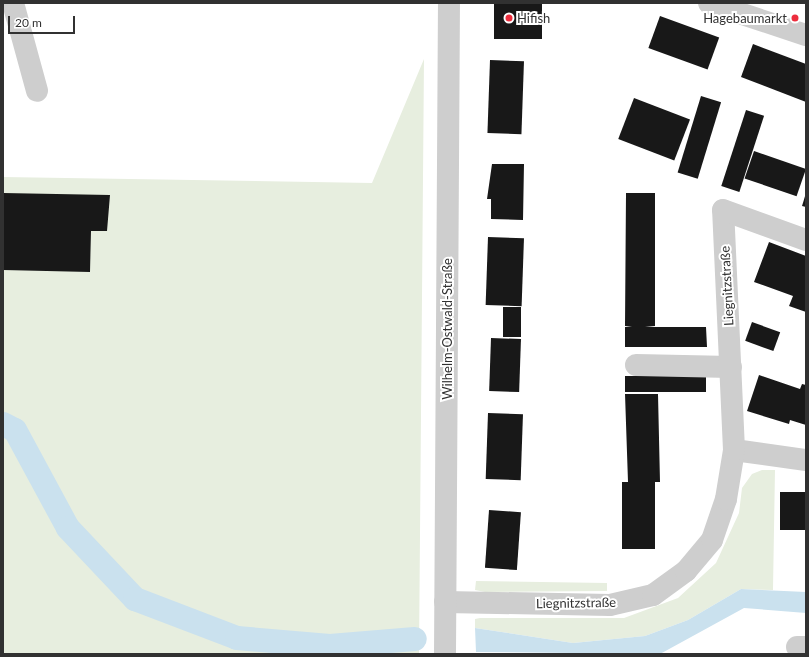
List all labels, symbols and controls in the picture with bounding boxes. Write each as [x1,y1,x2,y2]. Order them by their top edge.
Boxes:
scale bar [10,8,77,34]
place label: Hifish [517,10,550,26]
place label: Hagebaumarkt [703,10,787,26]
marker: Hifish [504,13,514,23]
marker: Hagebaumarkt [790,13,800,23]
text: 20 m [15,15,42,30]
street label: Liegnitzstraße [717,246,737,326]
street label: Wilhelm-Ostwald-Straße [439,258,455,400]
street label: Liegnitzstraße [536,595,616,611]

